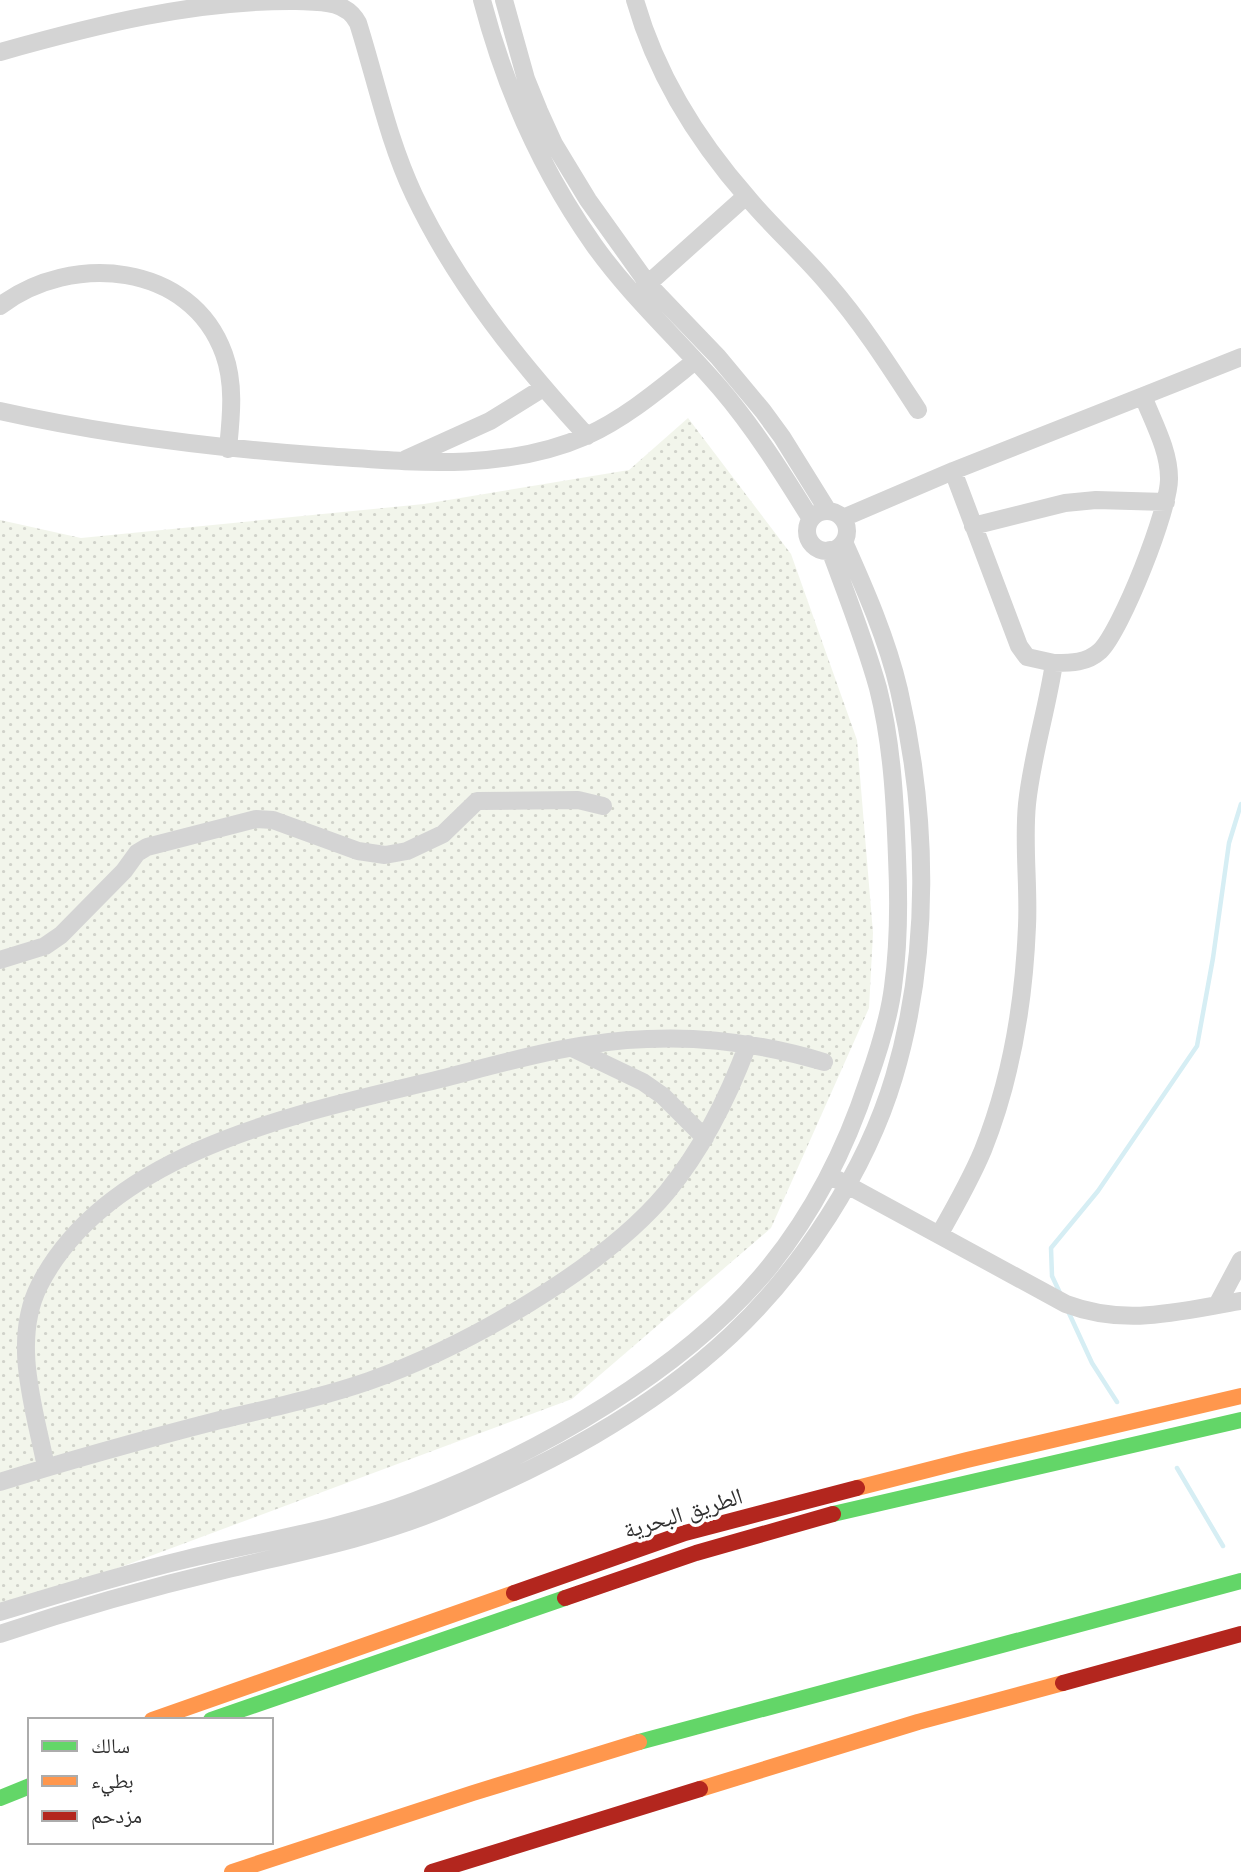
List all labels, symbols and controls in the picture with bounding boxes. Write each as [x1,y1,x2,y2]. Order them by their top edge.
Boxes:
street label: الطريق البحرية [619,1479,746,1545]
legend [28,1718,273,1844]
text: سالك [91,1731,130,1759]
text: بطيء [91,1766,134,1797]
text: مزدحم [91,1801,142,1830]

